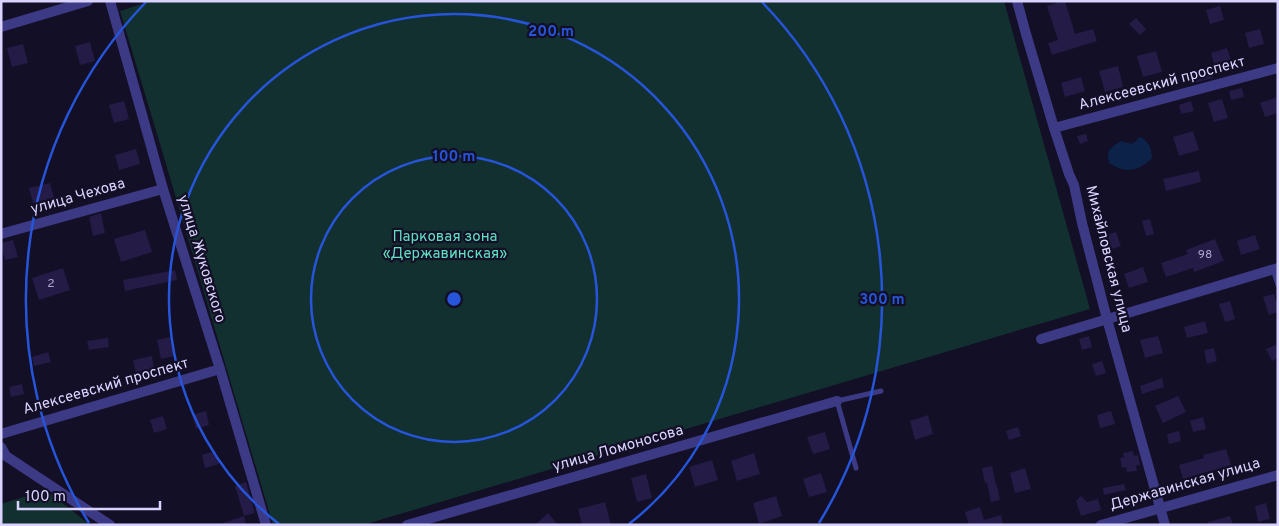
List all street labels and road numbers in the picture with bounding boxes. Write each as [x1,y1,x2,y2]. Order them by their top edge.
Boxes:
street label: Алексеевский проспект [1077,53,1247,115]
street label: улица Чехова [29,174,127,220]
street label: Михайловская улица [1081,184,1135,334]
street label: улица Жуковского [172,193,230,325]
street label: Алексеевский проспект [21,354,191,420]
street label: улица Ломоносова [550,421,686,477]
street label: Державинская улица [1108,454,1262,516]

